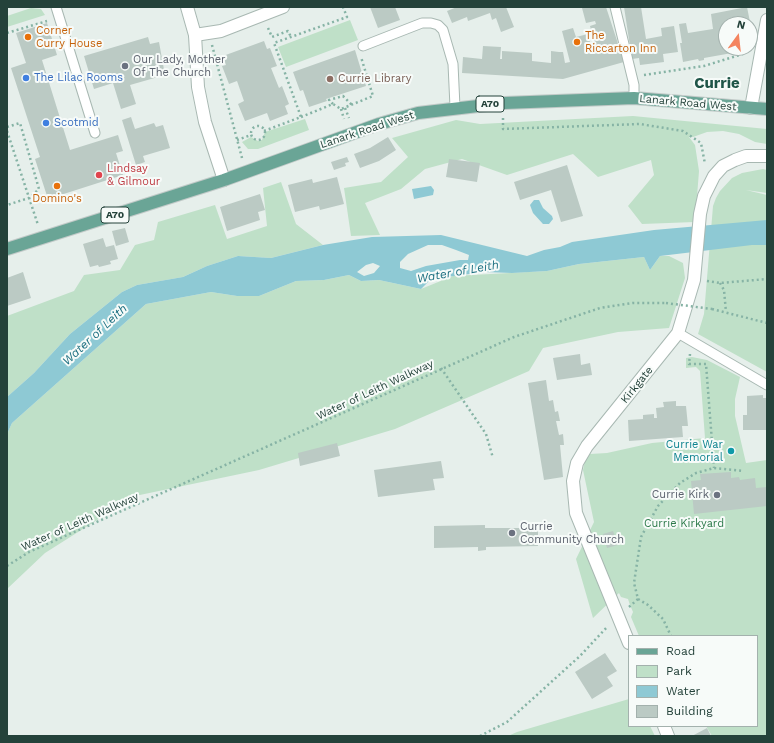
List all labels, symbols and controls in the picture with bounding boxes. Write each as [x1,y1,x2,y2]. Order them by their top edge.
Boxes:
north arrow [718,16,758,56]
text: N [735,18,747,32]
place label: Corner Curry House [36,24,102,50]
place label: The Riccarton Inn [585,29,656,55]
marker: Corner Curry House [23,32,33,42]
marker: The Riccarton Inn [572,37,582,47]
place label: Our Lady, Mother Of The Church [133,53,226,79]
marker: Our Lady, Mother Of The Church [120,61,130,71]
place label: The Lilac Rooms [34,71,123,85]
place label: Currie Library [338,72,411,86]
marker: The Lilac Rooms [21,73,31,83]
marker: Currie Library [325,74,335,84]
district label: Currie [694,75,740,93]
street label: Lanark Road West [639,92,737,114]
road number: A70 [476,96,504,112]
street label: Lanark Road West [318,109,416,151]
place label: Scotmid [54,116,99,130]
marker: Scotmid [41,118,51,128]
place label: Lindsay & Gilmour [107,162,160,188]
marker: Lindsay & Gilmour [94,170,104,180]
marker: Domino's [52,181,62,191]
place label: Domino's [32,192,82,206]
road number: A70 [101,207,129,223]
water label: Water of Leith [416,258,500,286]
water label: Water of Leith [60,301,130,369]
street label: Water of Leith Walkway [314,357,436,423]
street label: Kirkgate [618,364,656,406]
place label: Currie War Memorial [666,438,723,464]
marker: Currie War Memorial [726,446,736,456]
place label: Currie Kirk [652,488,709,502]
street label: Water of Leith Walkway [19,490,141,554]
marker: Currie Kirk [712,490,722,500]
park label: Currie Kirkyard [644,517,724,531]
place label: Currie Community Church [520,520,624,546]
marker: Currie Community Church [507,528,517,538]
legend [628,635,758,727]
text: Road [666,644,695,658]
text: Park [666,664,692,678]
text: Water [666,684,700,698]
text: Building [666,704,713,718]

